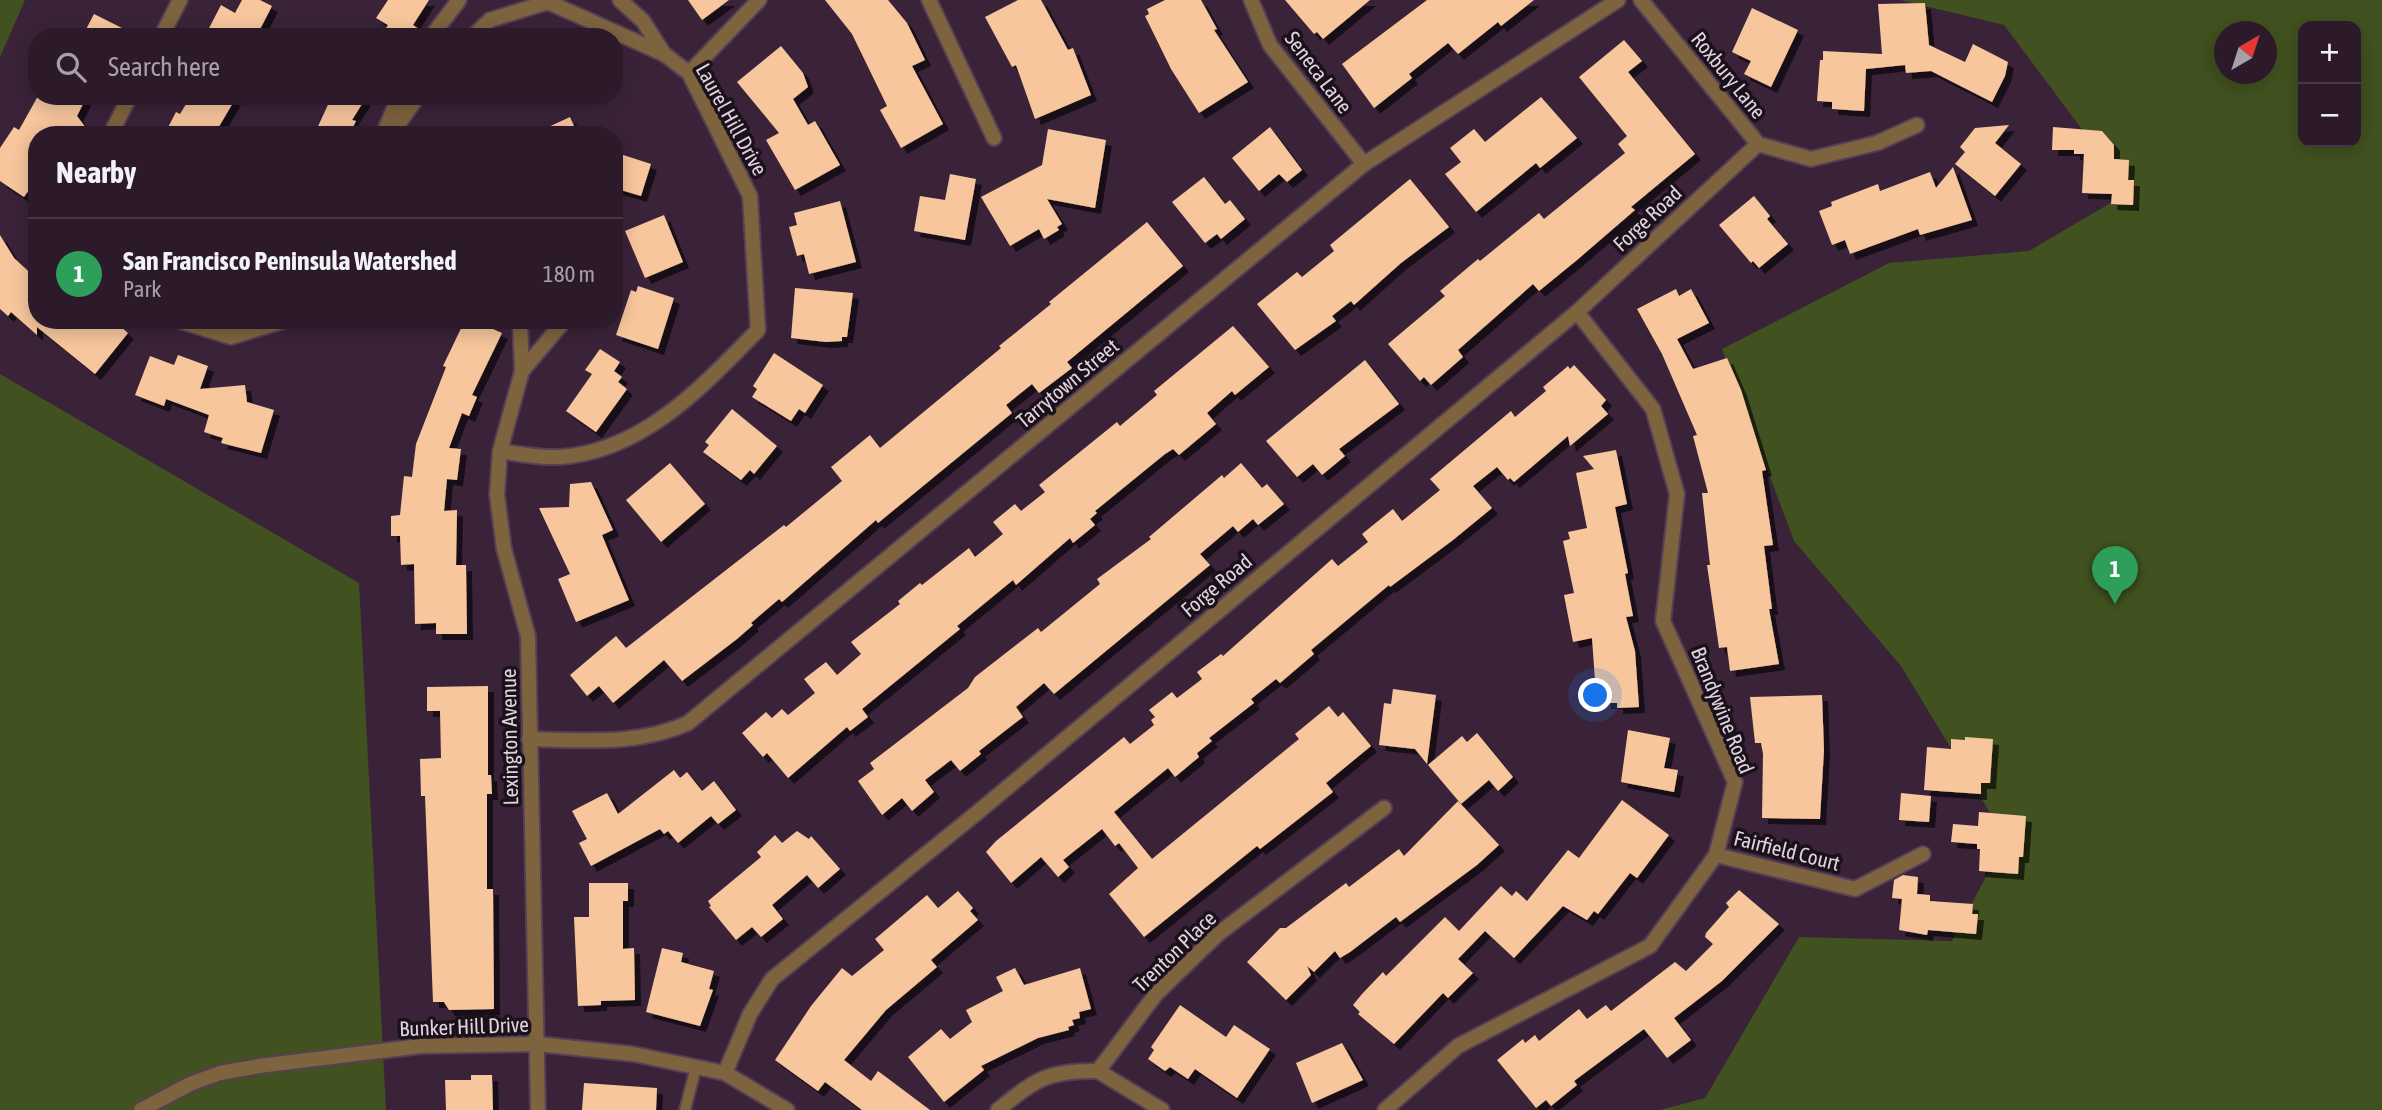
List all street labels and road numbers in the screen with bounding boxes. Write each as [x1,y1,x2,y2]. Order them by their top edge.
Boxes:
street label: Seneca Lane [1281,26,1357,118]
street label: Roxbury Lane [1687,27,1771,123]
street label: Laurel Hill Drive [691,59,773,179]
street label: Forge Road [1608,180,1686,256]
street label: Tarrytown Street [1011,333,1123,433]
street label: Forge Road [1176,549,1256,621]
street label: Brandywine Road [1687,643,1759,777]
street label: Lexington Avenue [496,668,522,806]
street label: Fairfield Court [1731,825,1843,875]
street label: Trenton Place [1128,906,1220,996]
street label: Bunker Hill Drive [399,1012,529,1040]

